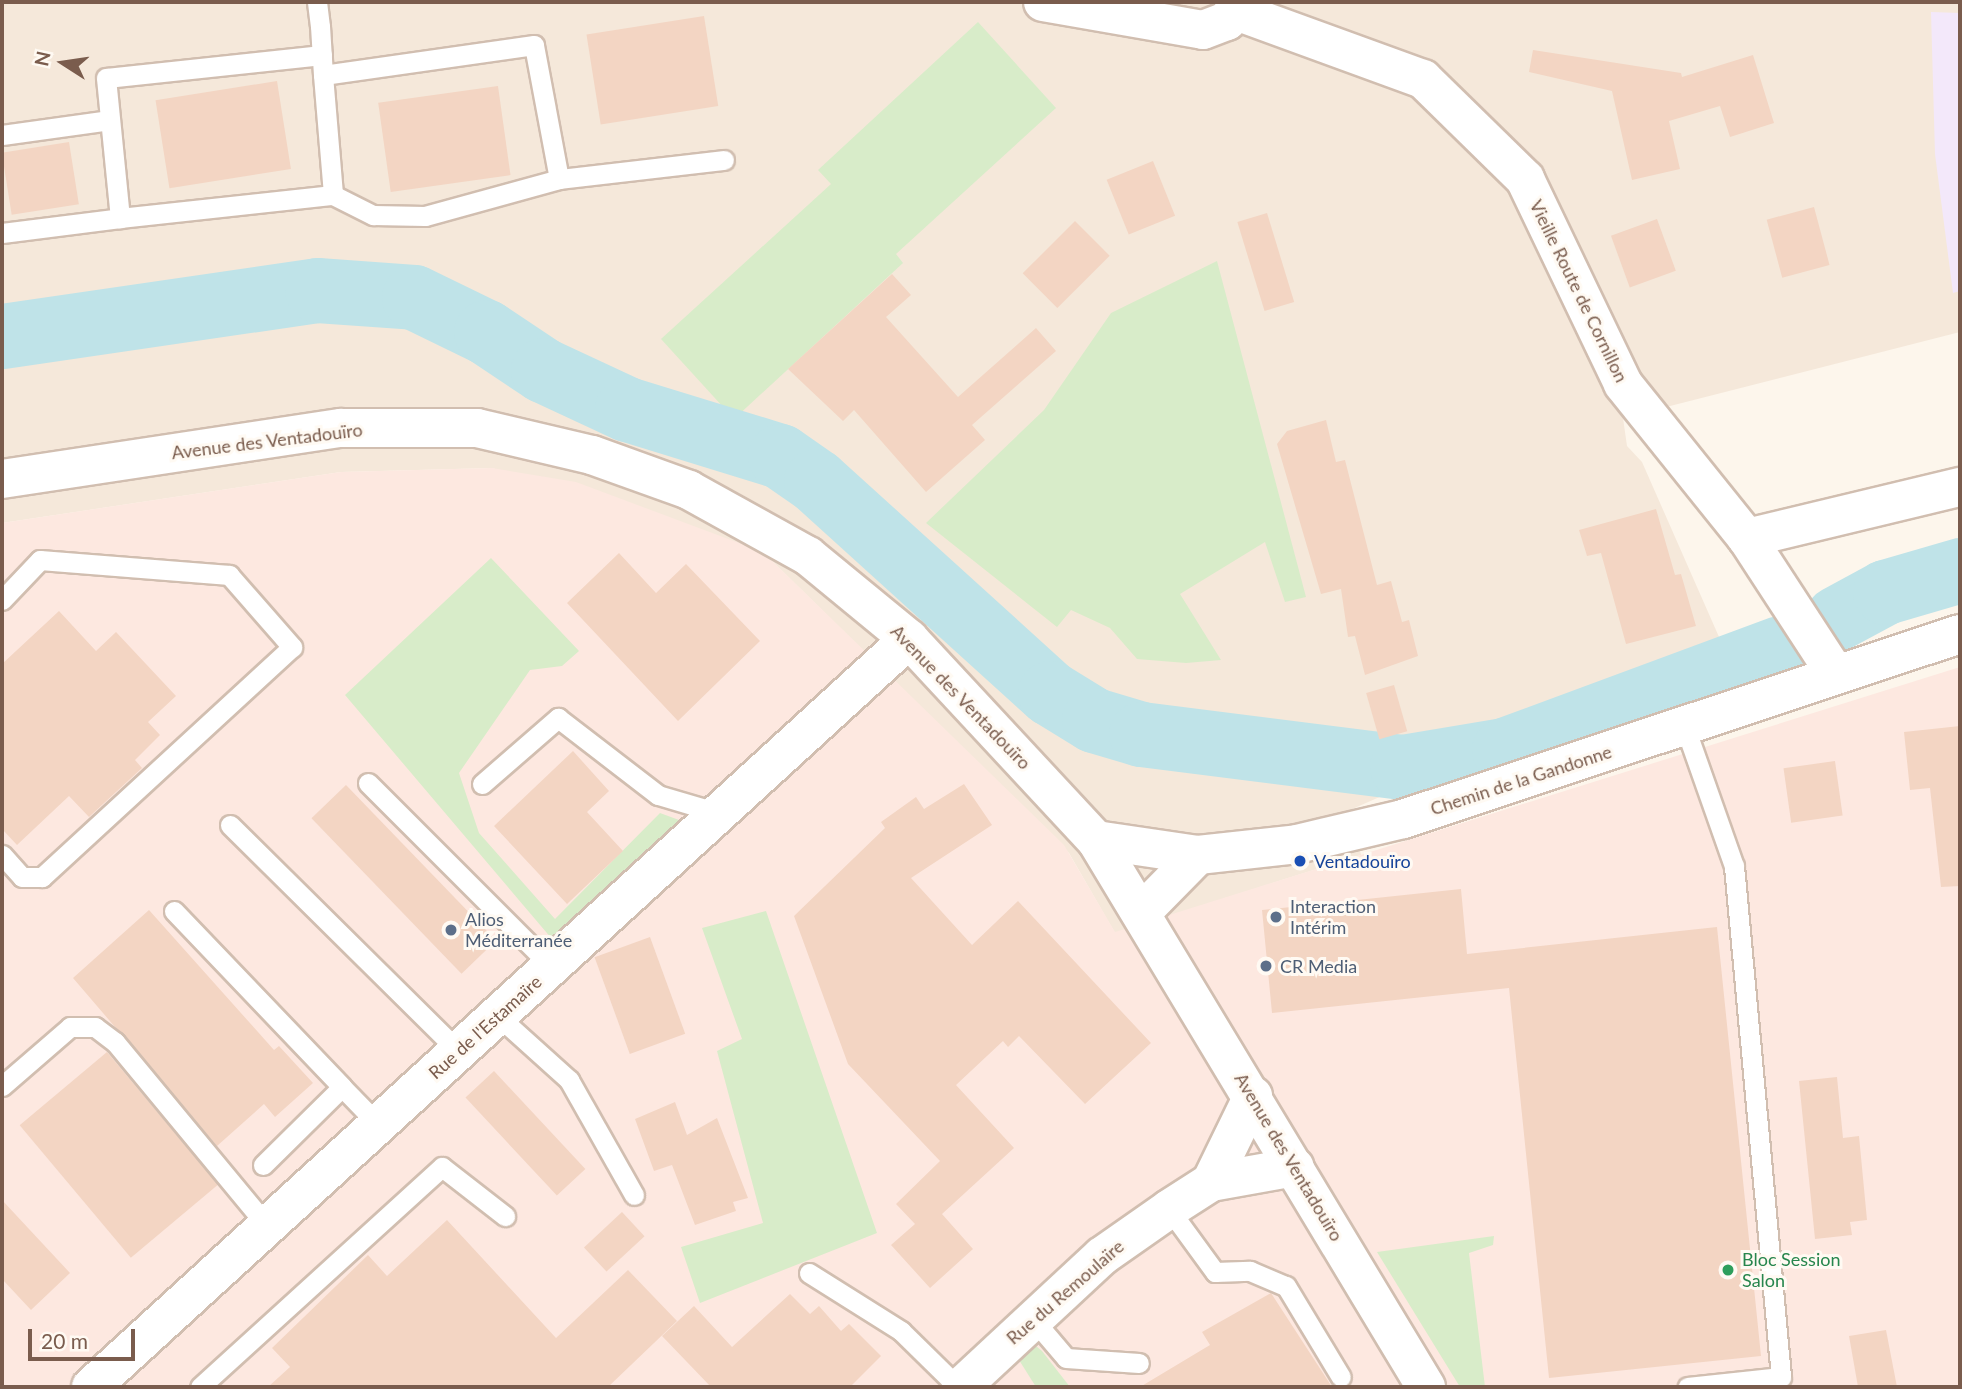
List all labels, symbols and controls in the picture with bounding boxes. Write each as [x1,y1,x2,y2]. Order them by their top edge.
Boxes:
north arrow [28,28,98,98]
text: N [29,49,55,68]
street label: Vieille Route de Cornillon [1525,196,1633,386]
street label: Avenue des Ventadouïro [170,419,364,463]
street label: Avenue des Ventadouïro [886,620,1036,774]
street label: Chemin de la Gandonne [1428,740,1614,820]
place label: Ventadouïro [1314,850,1411,872]
marker: Ventadouïro [1292,853,1308,869]
place label: Interaction Intérim [1290,896,1376,939]
place label: Alios Méditerranée [465,909,572,951]
marker: Interaction Intérim [1268,909,1284,925]
marker: Alios Méditerranée [443,922,459,938]
place label: CR Media [1280,955,1357,977]
marker: CR Media [1258,958,1274,974]
street label: Rue de l'Estamaïre [424,971,546,1083]
street label: Avenue des Ventadouïro [1230,1069,1348,1245]
street label: Rue du Remoulaïre [1002,1235,1128,1349]
place label: Bloc Session Salon [1742,1249,1840,1292]
marker: Bloc Session Salon [1720,1262,1736,1278]
scale bar [32,1316,138,1360]
text: 20 m [41,1328,88,1353]

